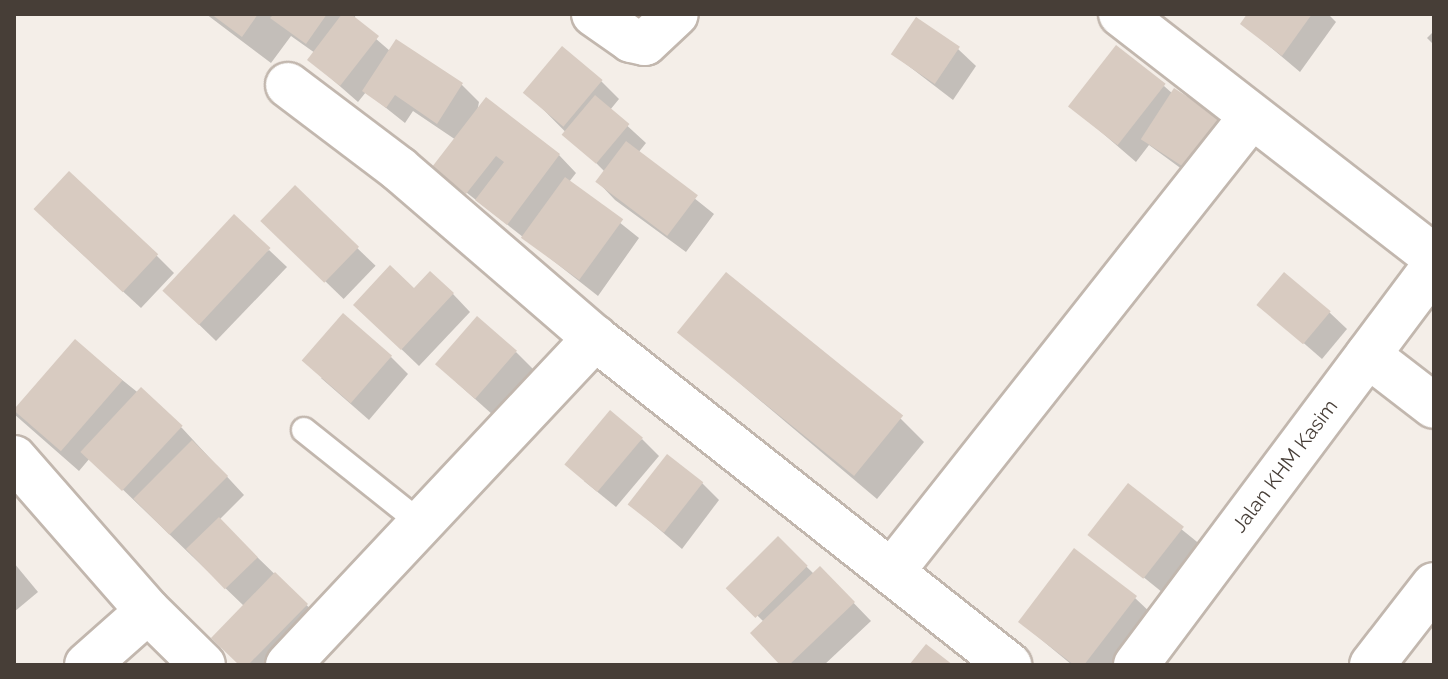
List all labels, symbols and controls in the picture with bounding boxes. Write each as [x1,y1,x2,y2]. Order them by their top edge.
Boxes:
street label: Jalan KHM Kasim [1227,395,1343,537]

